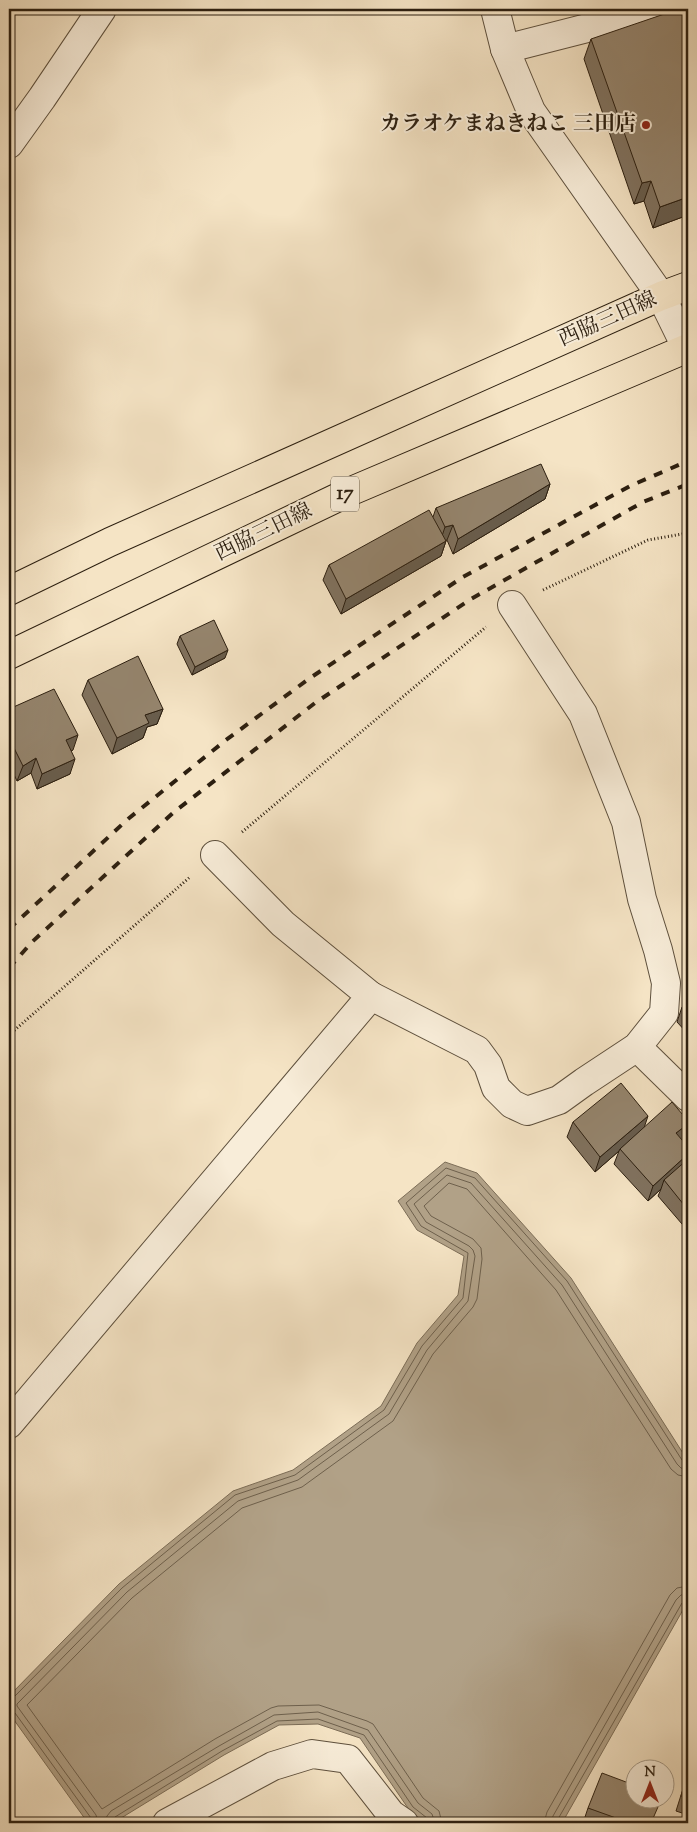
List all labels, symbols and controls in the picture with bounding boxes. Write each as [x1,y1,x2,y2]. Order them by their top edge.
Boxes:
place label: カラオケまねきねこ 三田店 [380,110,636,140]
marker: カラオケまねきねこ 三田店 [640,119,652,131]
street label: 西脇三田線 [554,285,662,355]
road number: 17 [331,476,359,512]
street label: 西脇三田線 [210,497,318,569]
north arrow [624,1760,674,1810]
text: N [644,1763,656,1783]

